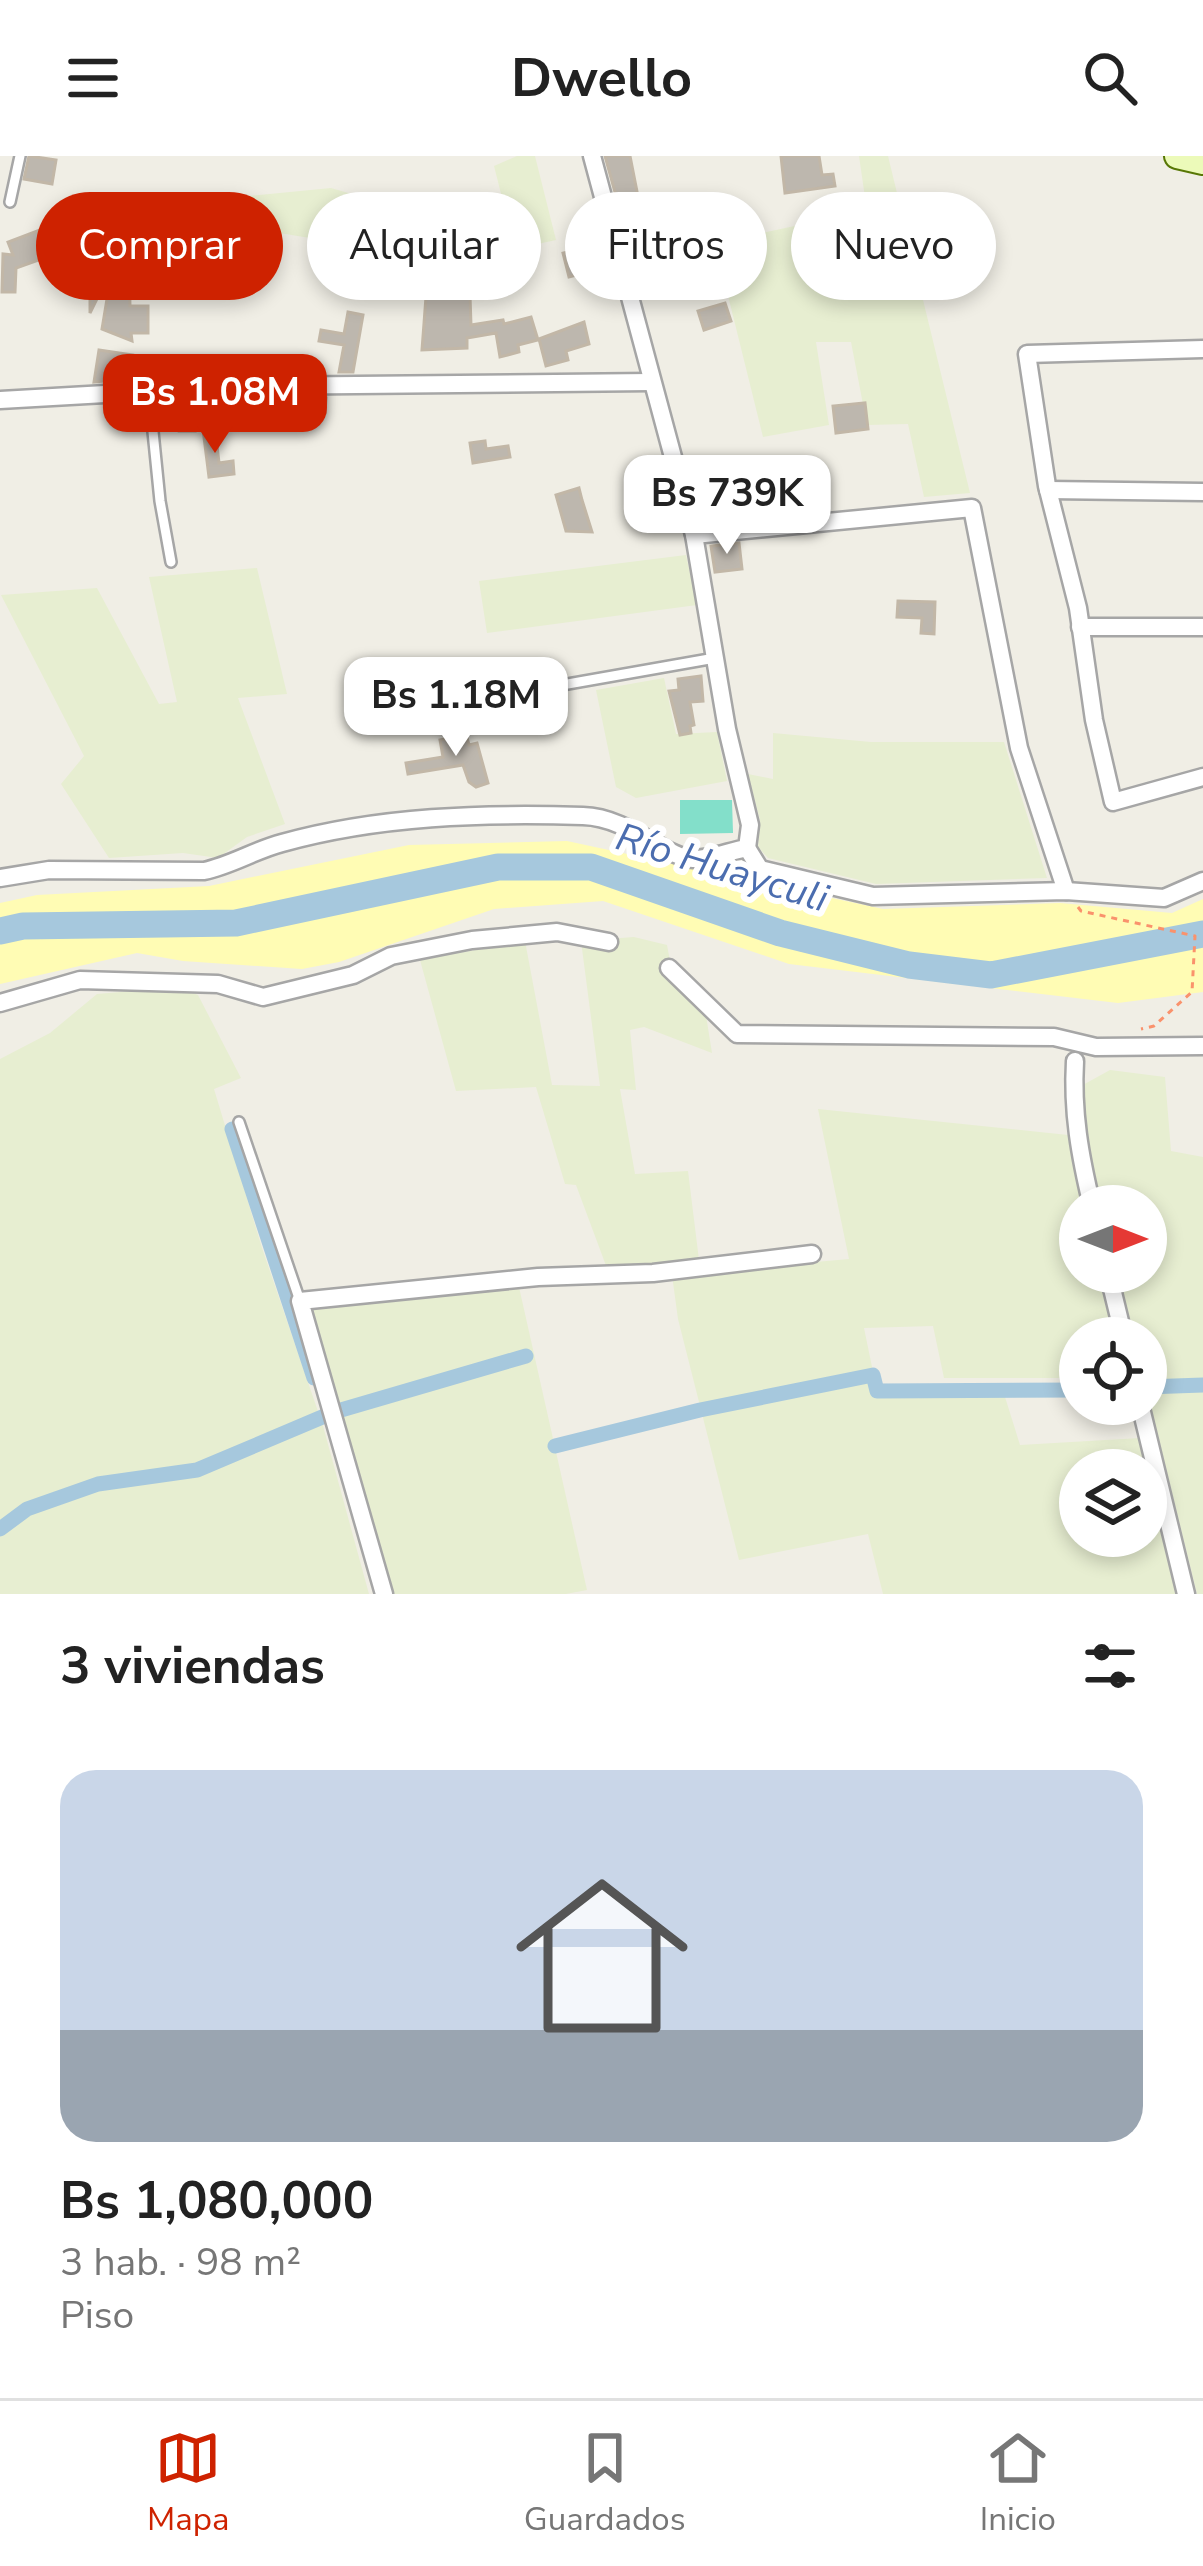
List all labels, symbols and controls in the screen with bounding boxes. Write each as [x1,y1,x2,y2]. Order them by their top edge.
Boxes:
text: Dwello [511,41,692,115]
icon: menu [60,45,126,111]
icon: search [1077,45,1143,111]
chip: Comprar [36,192,283,300]
chip: Alquilar [307,192,541,300]
chip: Filtros [565,192,767,300]
chip: Nuevo [791,192,996,300]
pin: Bs 1.08M [91,354,339,456]
text: Bs 1.08M [130,366,300,419]
pin: Bs 739K [616,455,838,557]
text: Bs 739K [651,467,803,520]
pin: Bs 1.18M [332,657,580,759]
text: Bs 1.18M [371,669,541,722]
water label: Río Huayculi [609,811,835,926]
north arrow [1059,1185,1167,1293]
map controls [1059,1185,1167,1557]
button: locate [1059,1317,1167,1425]
button: layers [1059,1449,1167,1557]
text: 3 viviendas [60,1631,325,1701]
icon: filters [1077,1633,1143,1699]
icon: home [494,1848,710,2064]
text: Bs 1,080,000 [60,2166,373,2236]
text: 3 hab. · 98 m² [60,2236,301,2289]
text: Piso [60,2289,134,2342]
tab: Mapa [147,2425,230,2542]
tab: Guardados [524,2425,686,2542]
tab: Inicio [980,2425,1056,2542]

